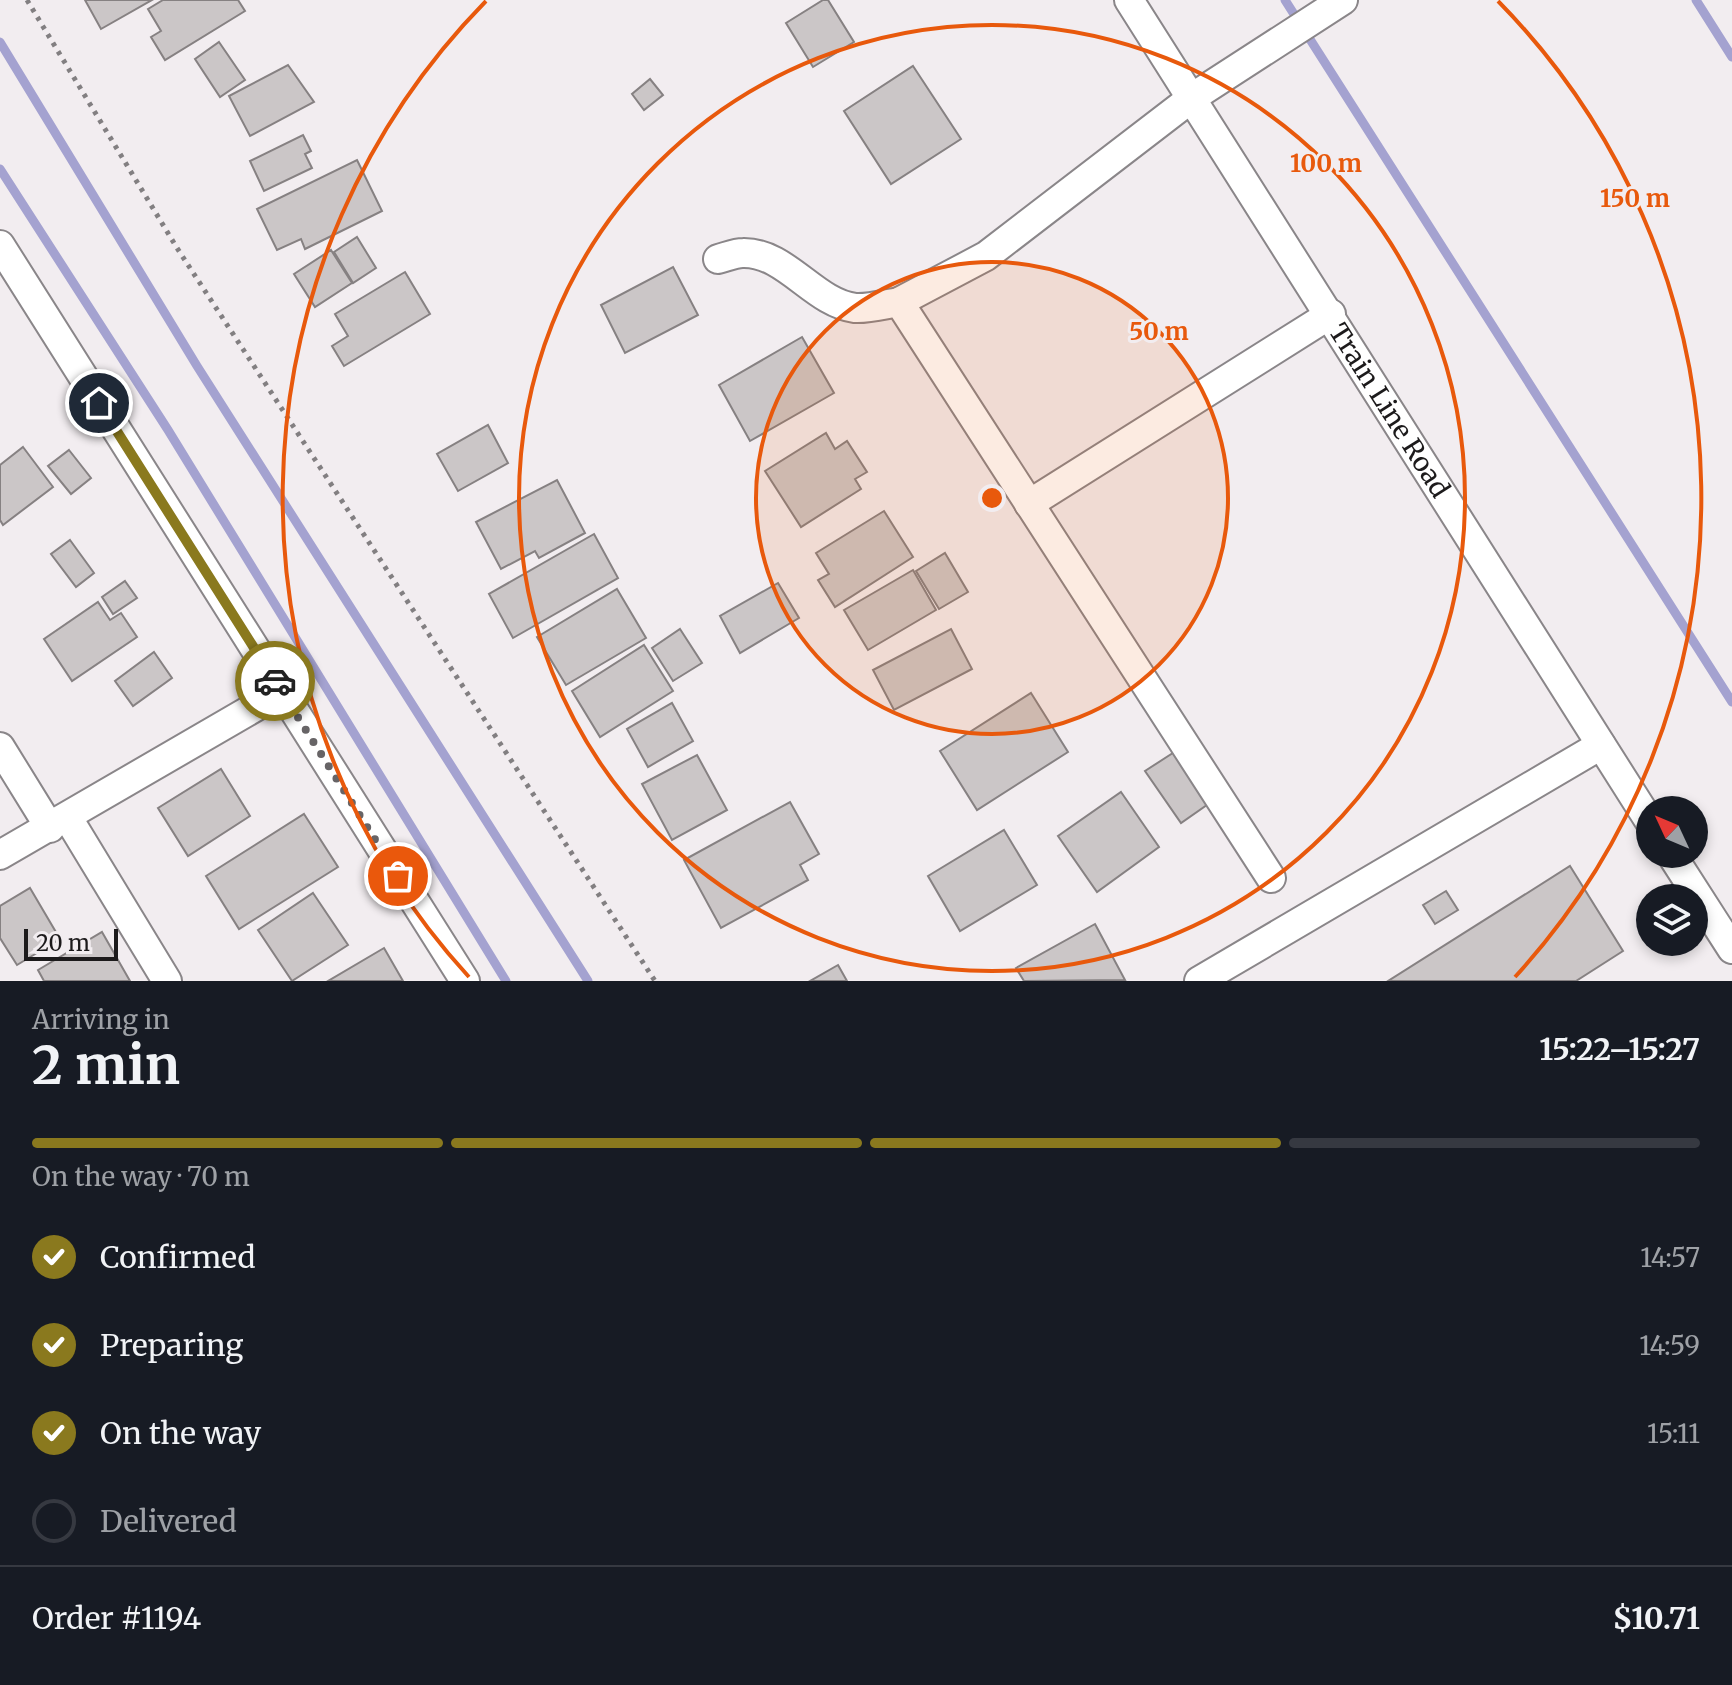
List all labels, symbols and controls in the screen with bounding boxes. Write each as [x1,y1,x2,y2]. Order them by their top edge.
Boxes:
text: 100 m [1290,148,1362,179]
text: 150 m [1600,183,1670,214]
text: 50 m [1129,316,1189,347]
street label: Train Line Road [1322,317,1457,504]
pin [65,369,133,437]
icon: home [77,381,121,425]
centre of rings [978,484,1006,512]
courier [235,641,315,721]
icon: car [253,659,297,703]
north arrow [1636,796,1708,868]
map controls [1636,796,1708,956]
pin [364,842,432,910]
icon: bag [376,854,420,898]
button: layers [1636,884,1708,956]
scale bar [24,925,118,961]
text: 20 m [36,929,90,957]
text: Arriving in [32,1003,170,1036]
text: 15:22–15:27 [1539,1030,1700,1068]
text: 2 min [32,1033,180,1098]
text: On the way · 70 m [32,1160,250,1193]
icon: check [32,1235,76,1279]
text: Confirmed [100,1238,255,1276]
text: 14:57 [1640,1241,1700,1274]
icon: check [32,1323,76,1367]
text: Preparing [100,1326,243,1364]
text: 14:59 [1639,1329,1700,1362]
icon: check [32,1411,76,1455]
text: On the way [100,1414,261,1452]
text: 15:11 [1647,1417,1700,1450]
text: Delivered [100,1502,237,1540]
text: Order #1194 [32,1599,201,1637]
text: $10.71 [1612,1599,1700,1637]

